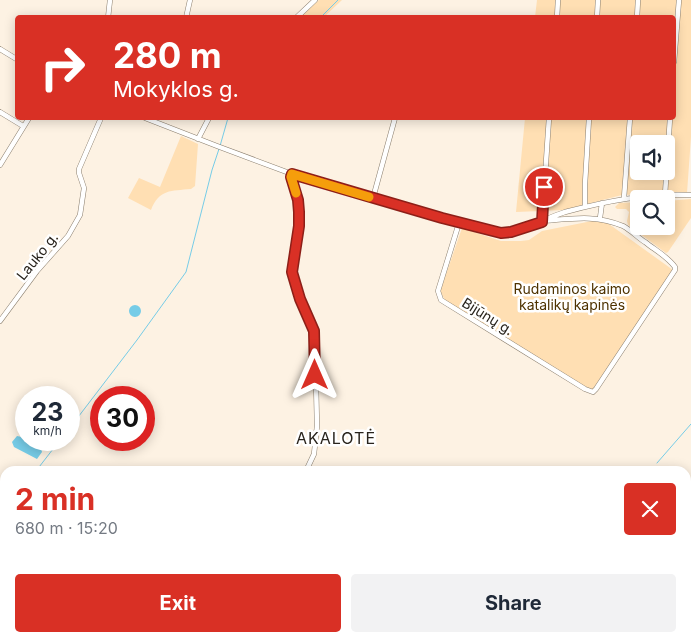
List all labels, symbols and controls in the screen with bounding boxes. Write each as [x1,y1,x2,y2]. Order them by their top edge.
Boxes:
text: 280 m [113,34,222,76]
icon: right [30,35,95,100]
text: Mokyklos g. [113,76,239,102]
map controls [630,135,675,235]
button: sound [630,135,675,180]
pin [523,166,565,208]
icon: arrive [530,173,558,201]
button: search [630,190,675,235]
street label: Lauko g. [13,229,61,283]
park label: Rudaminos kaimo katalikų kapinės [514,280,630,313]
street label: Bijūnų g. [459,294,517,338]
position arrow [288,348,340,400]
speed limit sign: 30 [90,386,155,451]
text: 23 [32,397,63,427]
text: km/h [33,423,62,438]
district label: AKALOTĖ [296,428,376,448]
text: 2 min [15,481,95,517]
button: close [624,483,676,535]
text: 680 m · 15:20 [15,518,118,538]
button: Exit [15,574,341,632]
button: Share [351,574,676,632]

